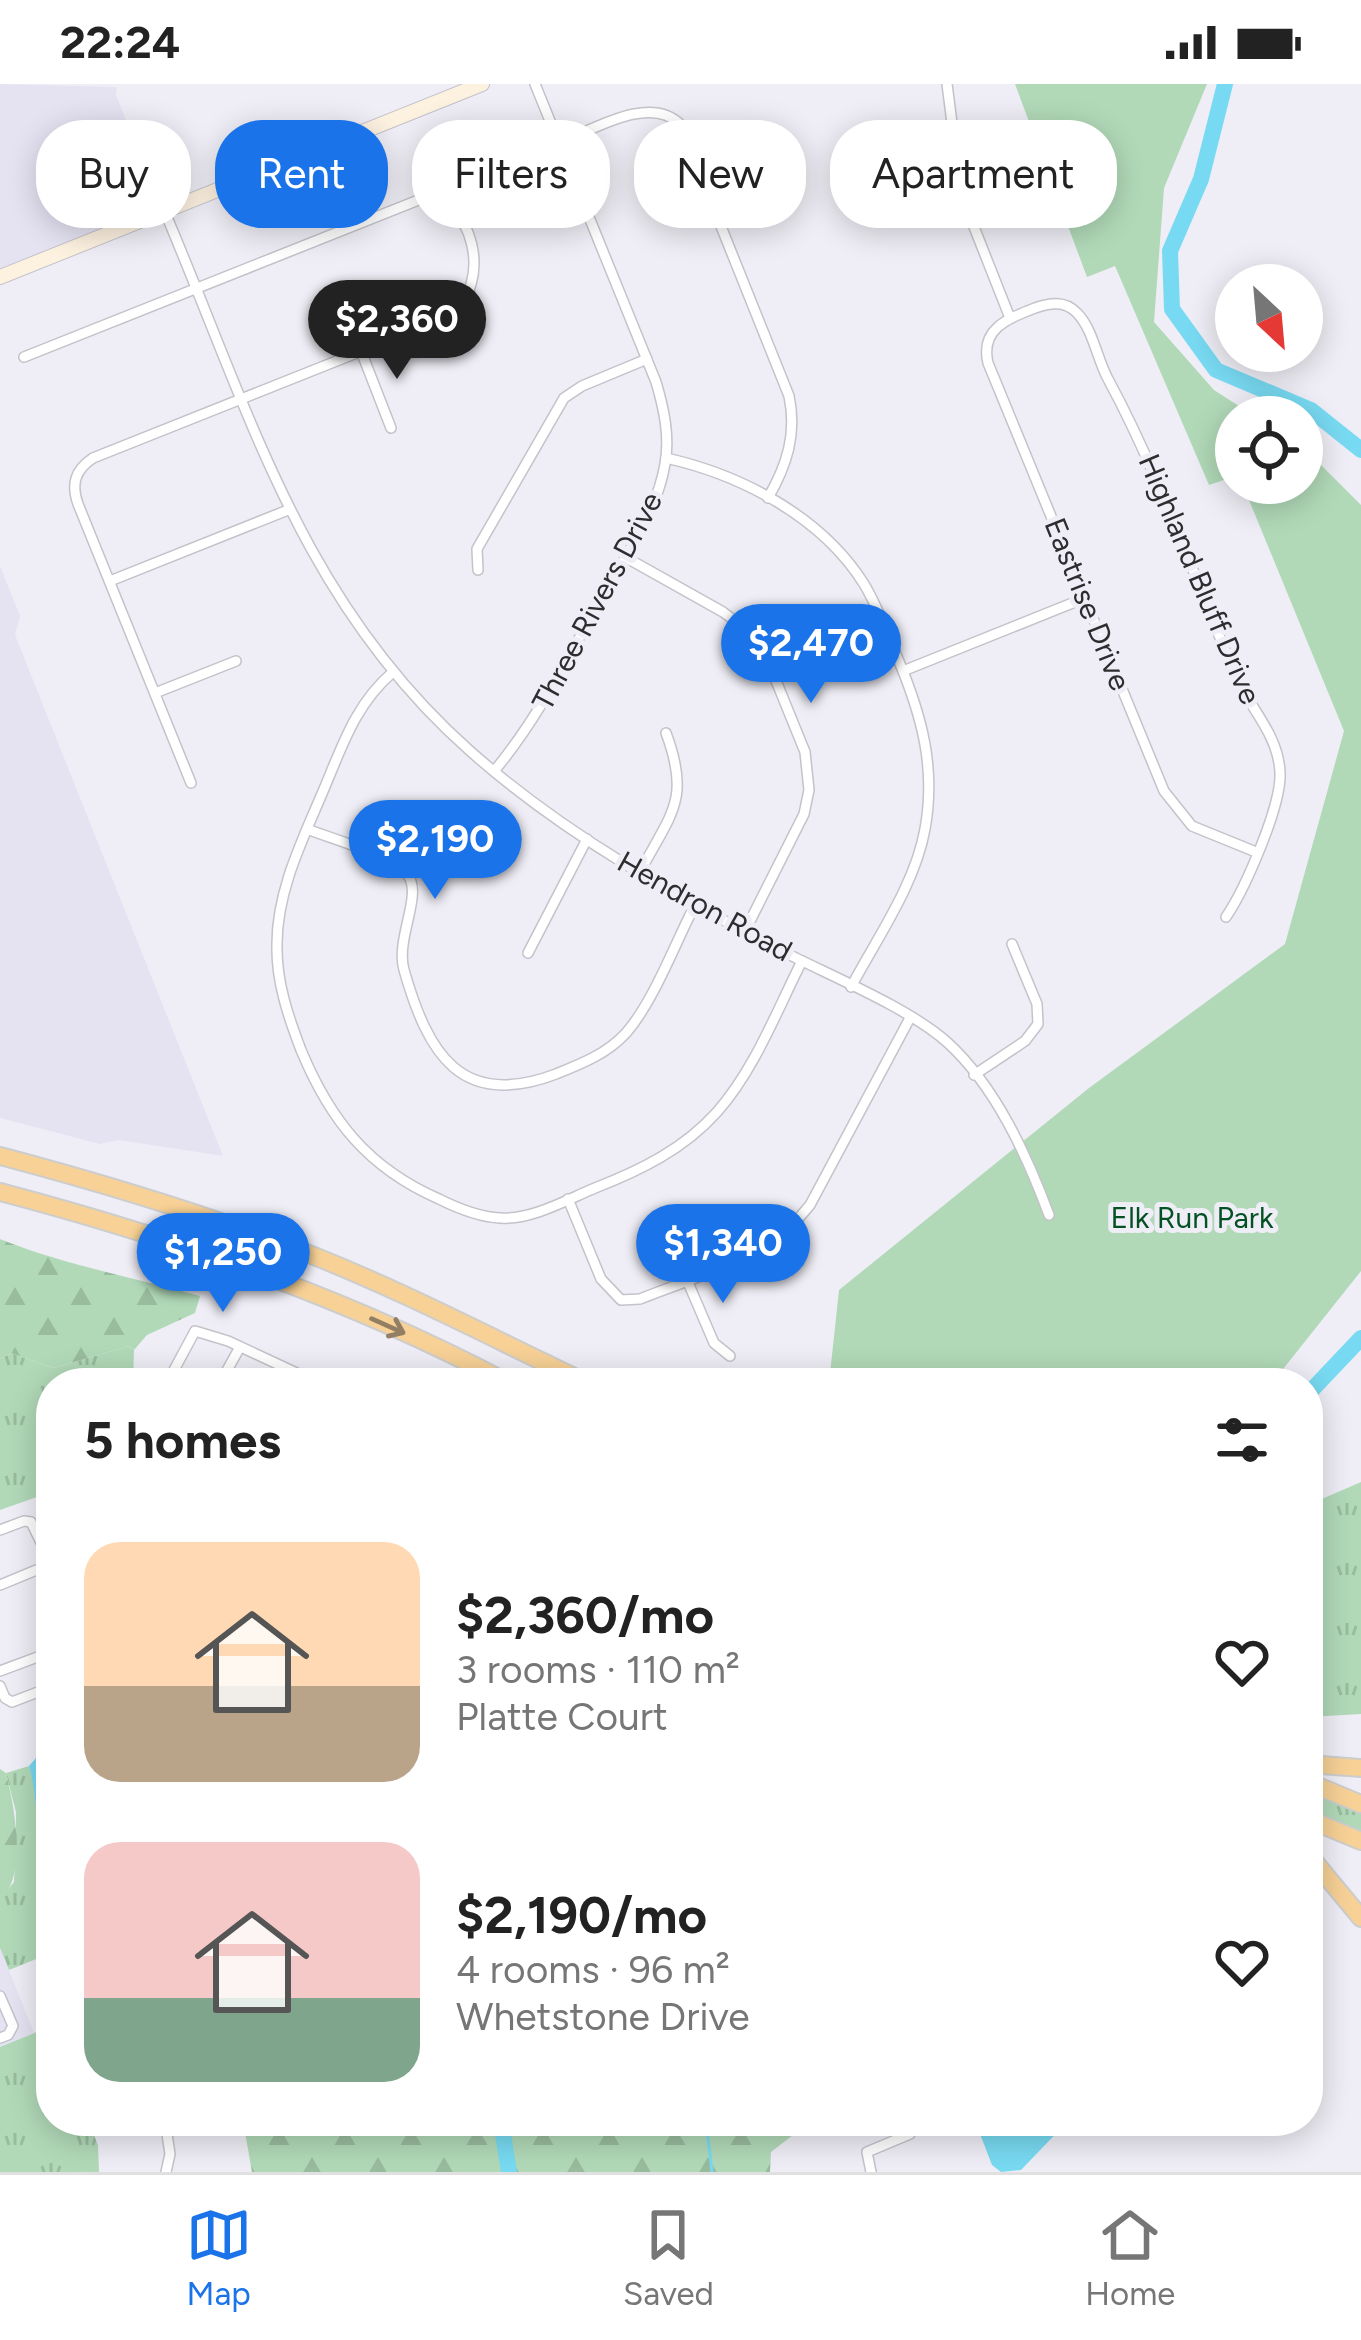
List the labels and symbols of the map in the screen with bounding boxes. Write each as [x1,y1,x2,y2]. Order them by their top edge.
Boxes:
north arrow [1215,264,1323,372]
pin: $2,360 [299,280,495,382]
street label: Highland Bluff Drive [1131,448,1269,710]
street label: Three Rivers Drive [524,486,670,716]
street label: Eastrise Drive [1037,512,1139,696]
pin: $2,470 [713,604,909,706]
pin: $2,190 [337,800,533,902]
street label: Hendron Road [611,843,799,969]
park label: Elk Run Park [1110,1199,1274,1236]
pin: $1,340 [625,1204,821,1306]
pin: $1,250 [125,1213,321,1315]
one-way arrow [369,1316,405,1338]

